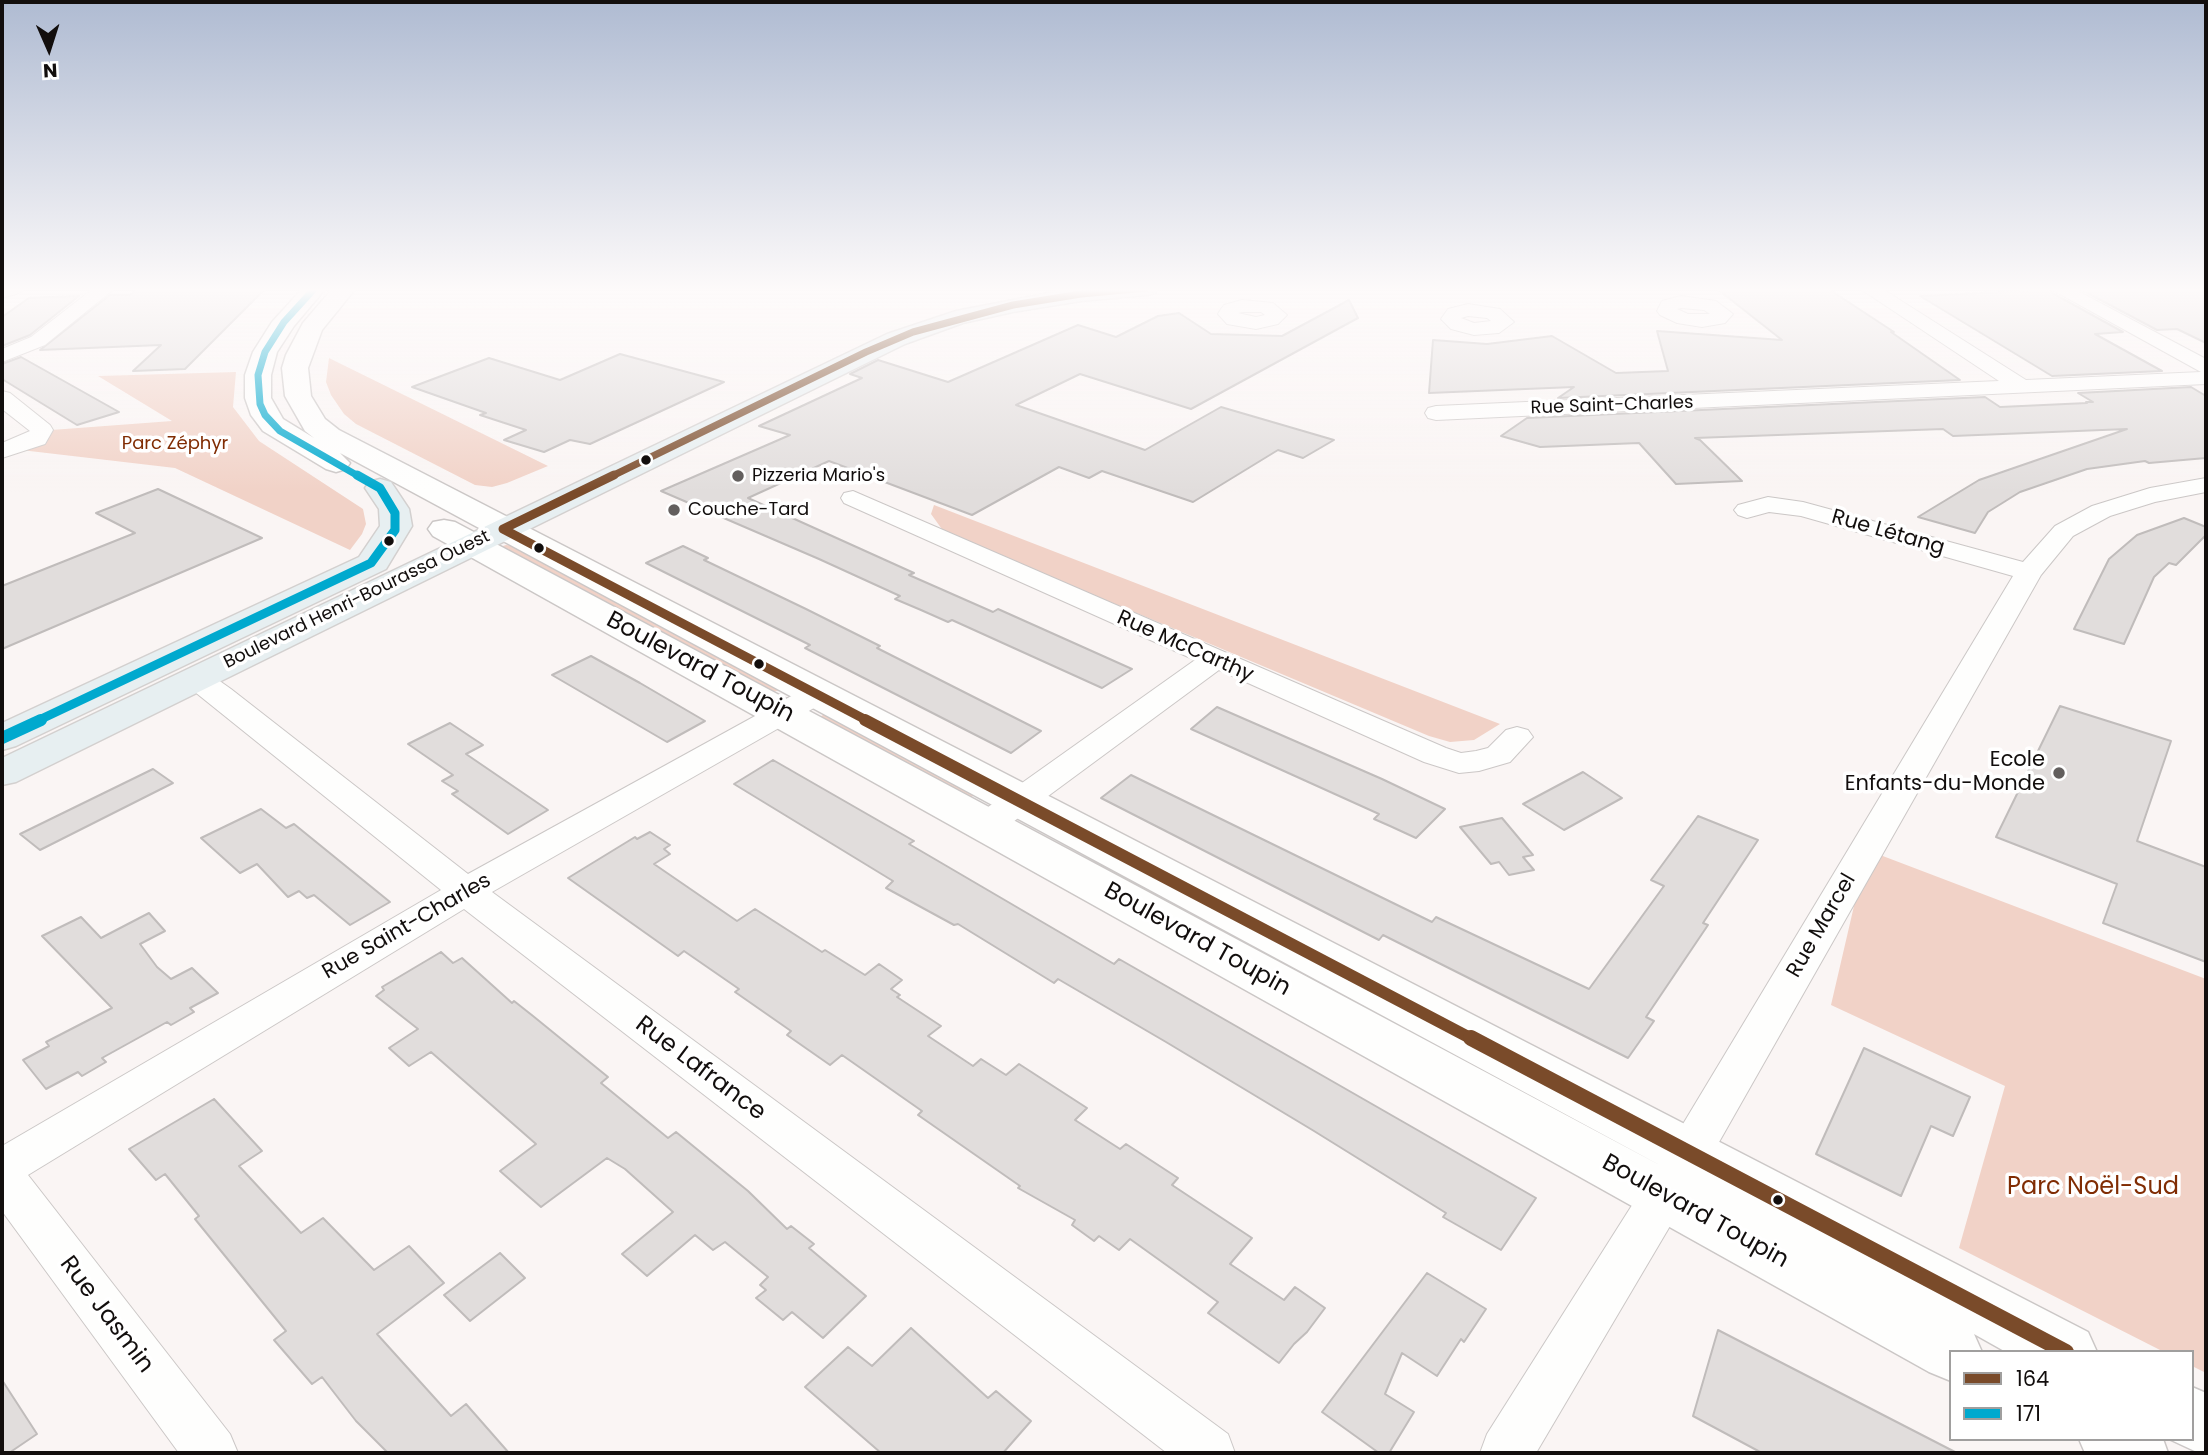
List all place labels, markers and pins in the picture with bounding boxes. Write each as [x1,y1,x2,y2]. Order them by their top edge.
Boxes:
unlabelled marker [639,453,653,467]
place label: Pizzeria Mario's [752,465,885,487]
marker: Pizzeria Mario's [730,468,746,484]
place label: Couche-Tard [688,499,809,521]
marker: Couche-Tard [666,502,682,518]
unlabelled marker [382,534,396,548]
unlabelled marker [532,541,546,555]
unlabelled marker [752,657,766,671]
place label: Ecole Enfants-du-Monde [1845,748,2045,798]
marker: Ecole Enfants-du-Monde [2051,765,2067,781]
unlabelled marker [1771,1193,1785,1207]

